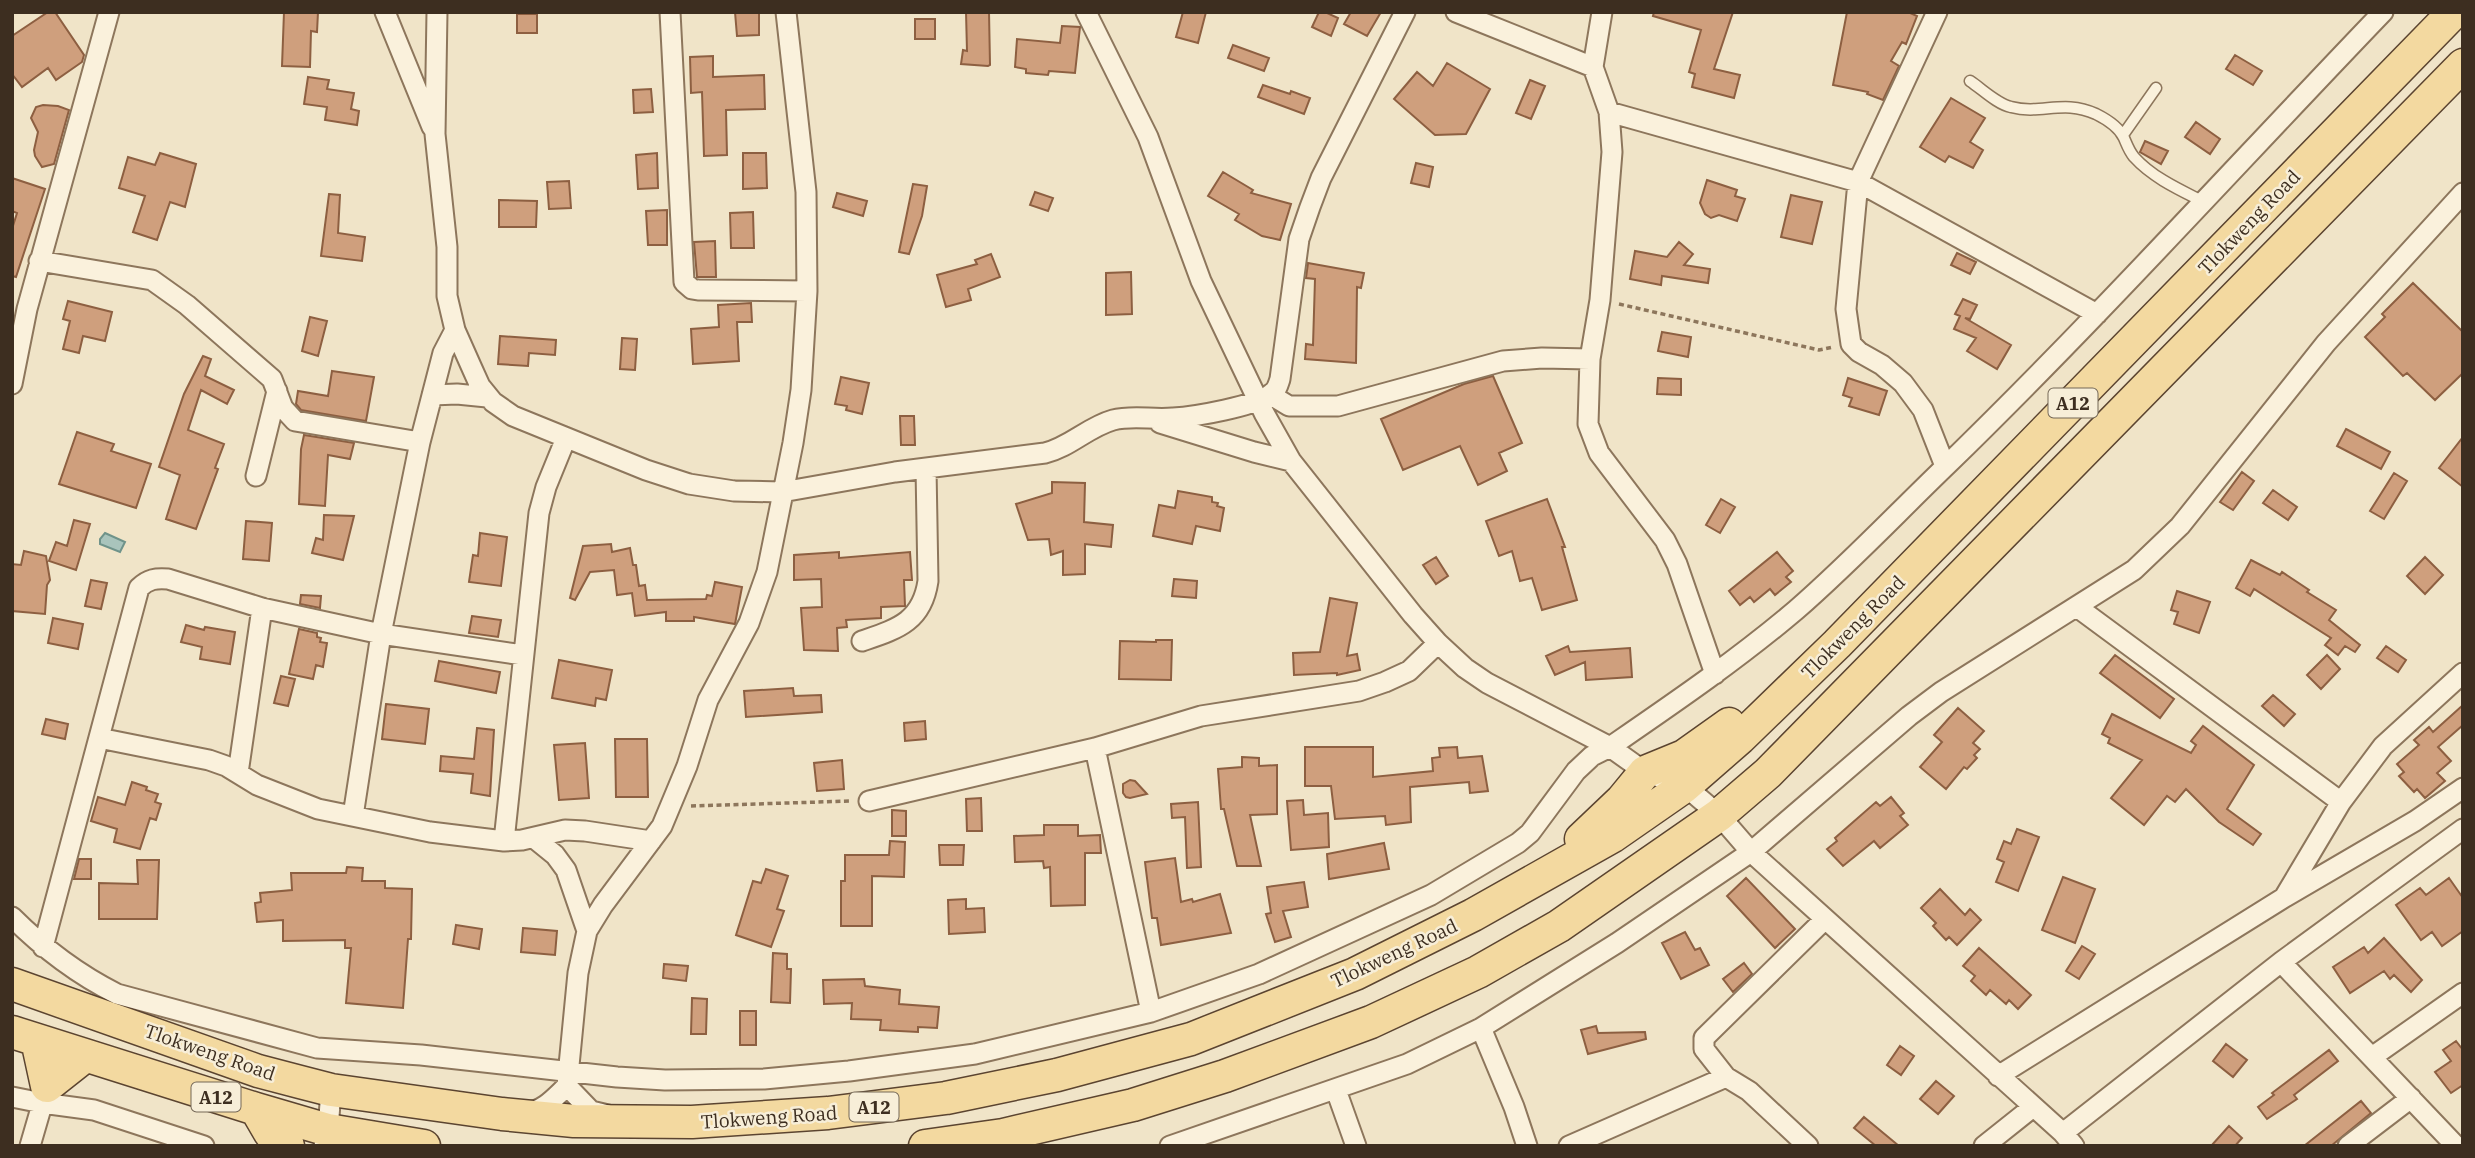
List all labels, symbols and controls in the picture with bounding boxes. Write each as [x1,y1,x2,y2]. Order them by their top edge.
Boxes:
street label: Tlokweng Road [2193,164,2305,280]
road number: A12 [2048,388,2098,418]
street label: Tlokweng Road [1796,570,1910,684]
street label: Tlokweng Road [1327,913,1461,993]
street label: Tlokweng Road [141,1018,279,1086]
road number: A12 [192,1082,241,1112]
road number: A12 [850,1092,898,1122]
street label: Tlokweng Road [700,1100,838,1134]

